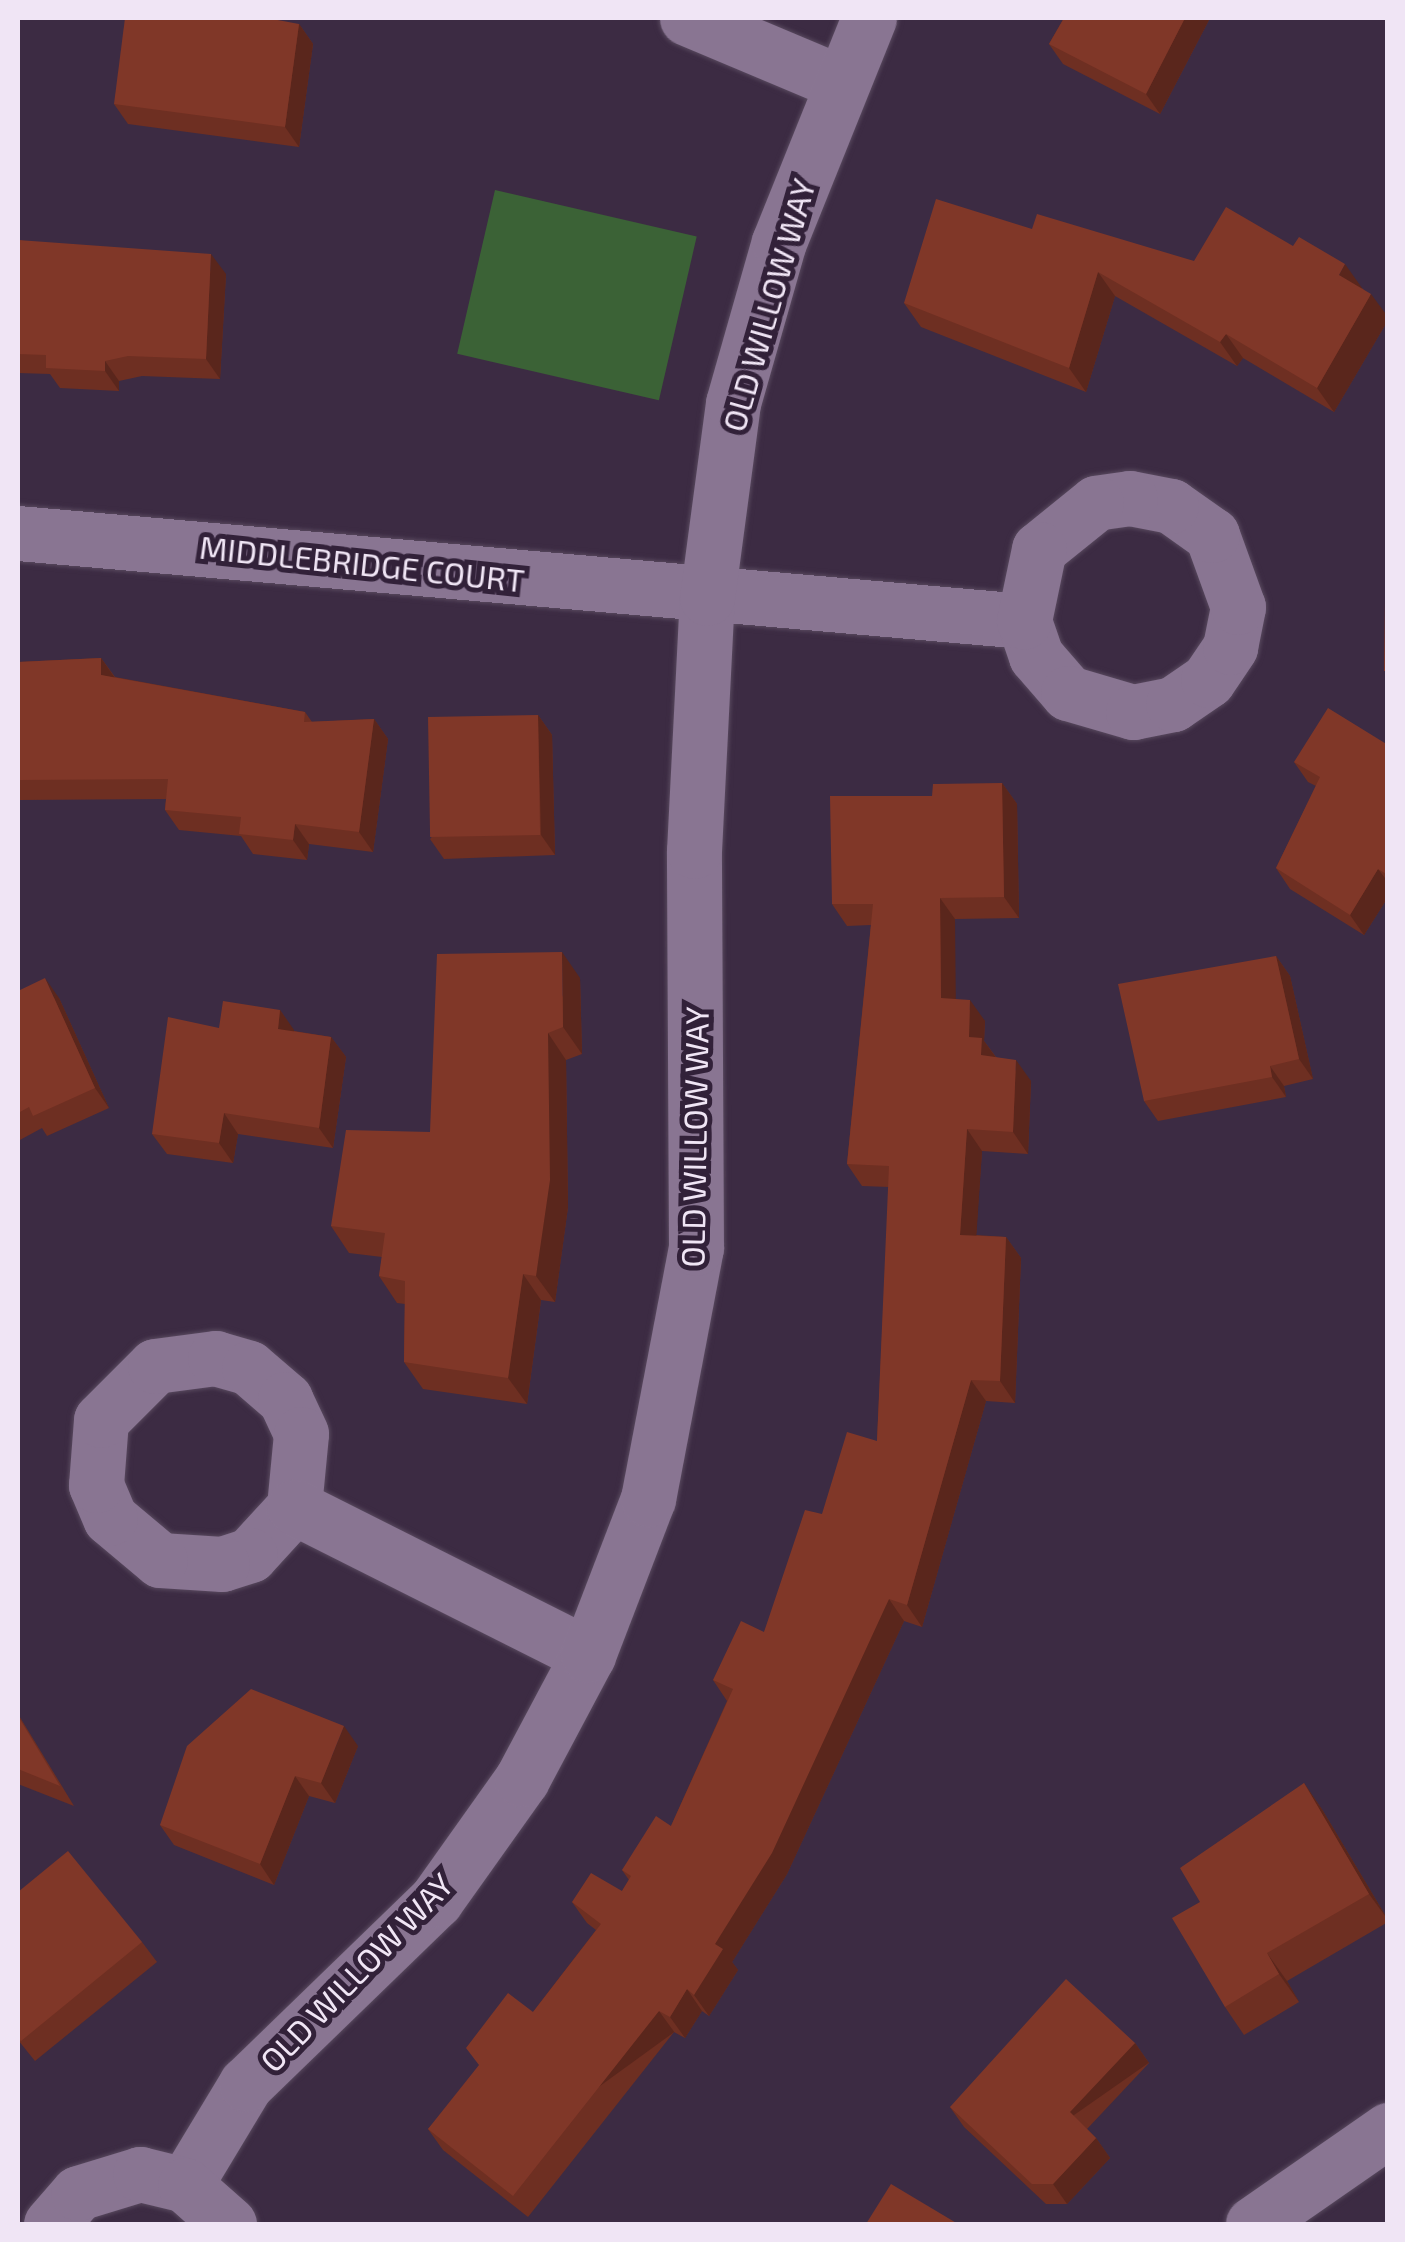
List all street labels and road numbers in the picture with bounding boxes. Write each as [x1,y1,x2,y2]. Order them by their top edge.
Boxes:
street label: OLD WILLOW WAY [713,174,823,436]
street label: MIDDLEBRIDGE COURT [198,527,526,599]
street label: OLD WILLOW WAY [673,1006,715,1268]
street label: OLD WILLOW WAY [251,1864,461,2080]

